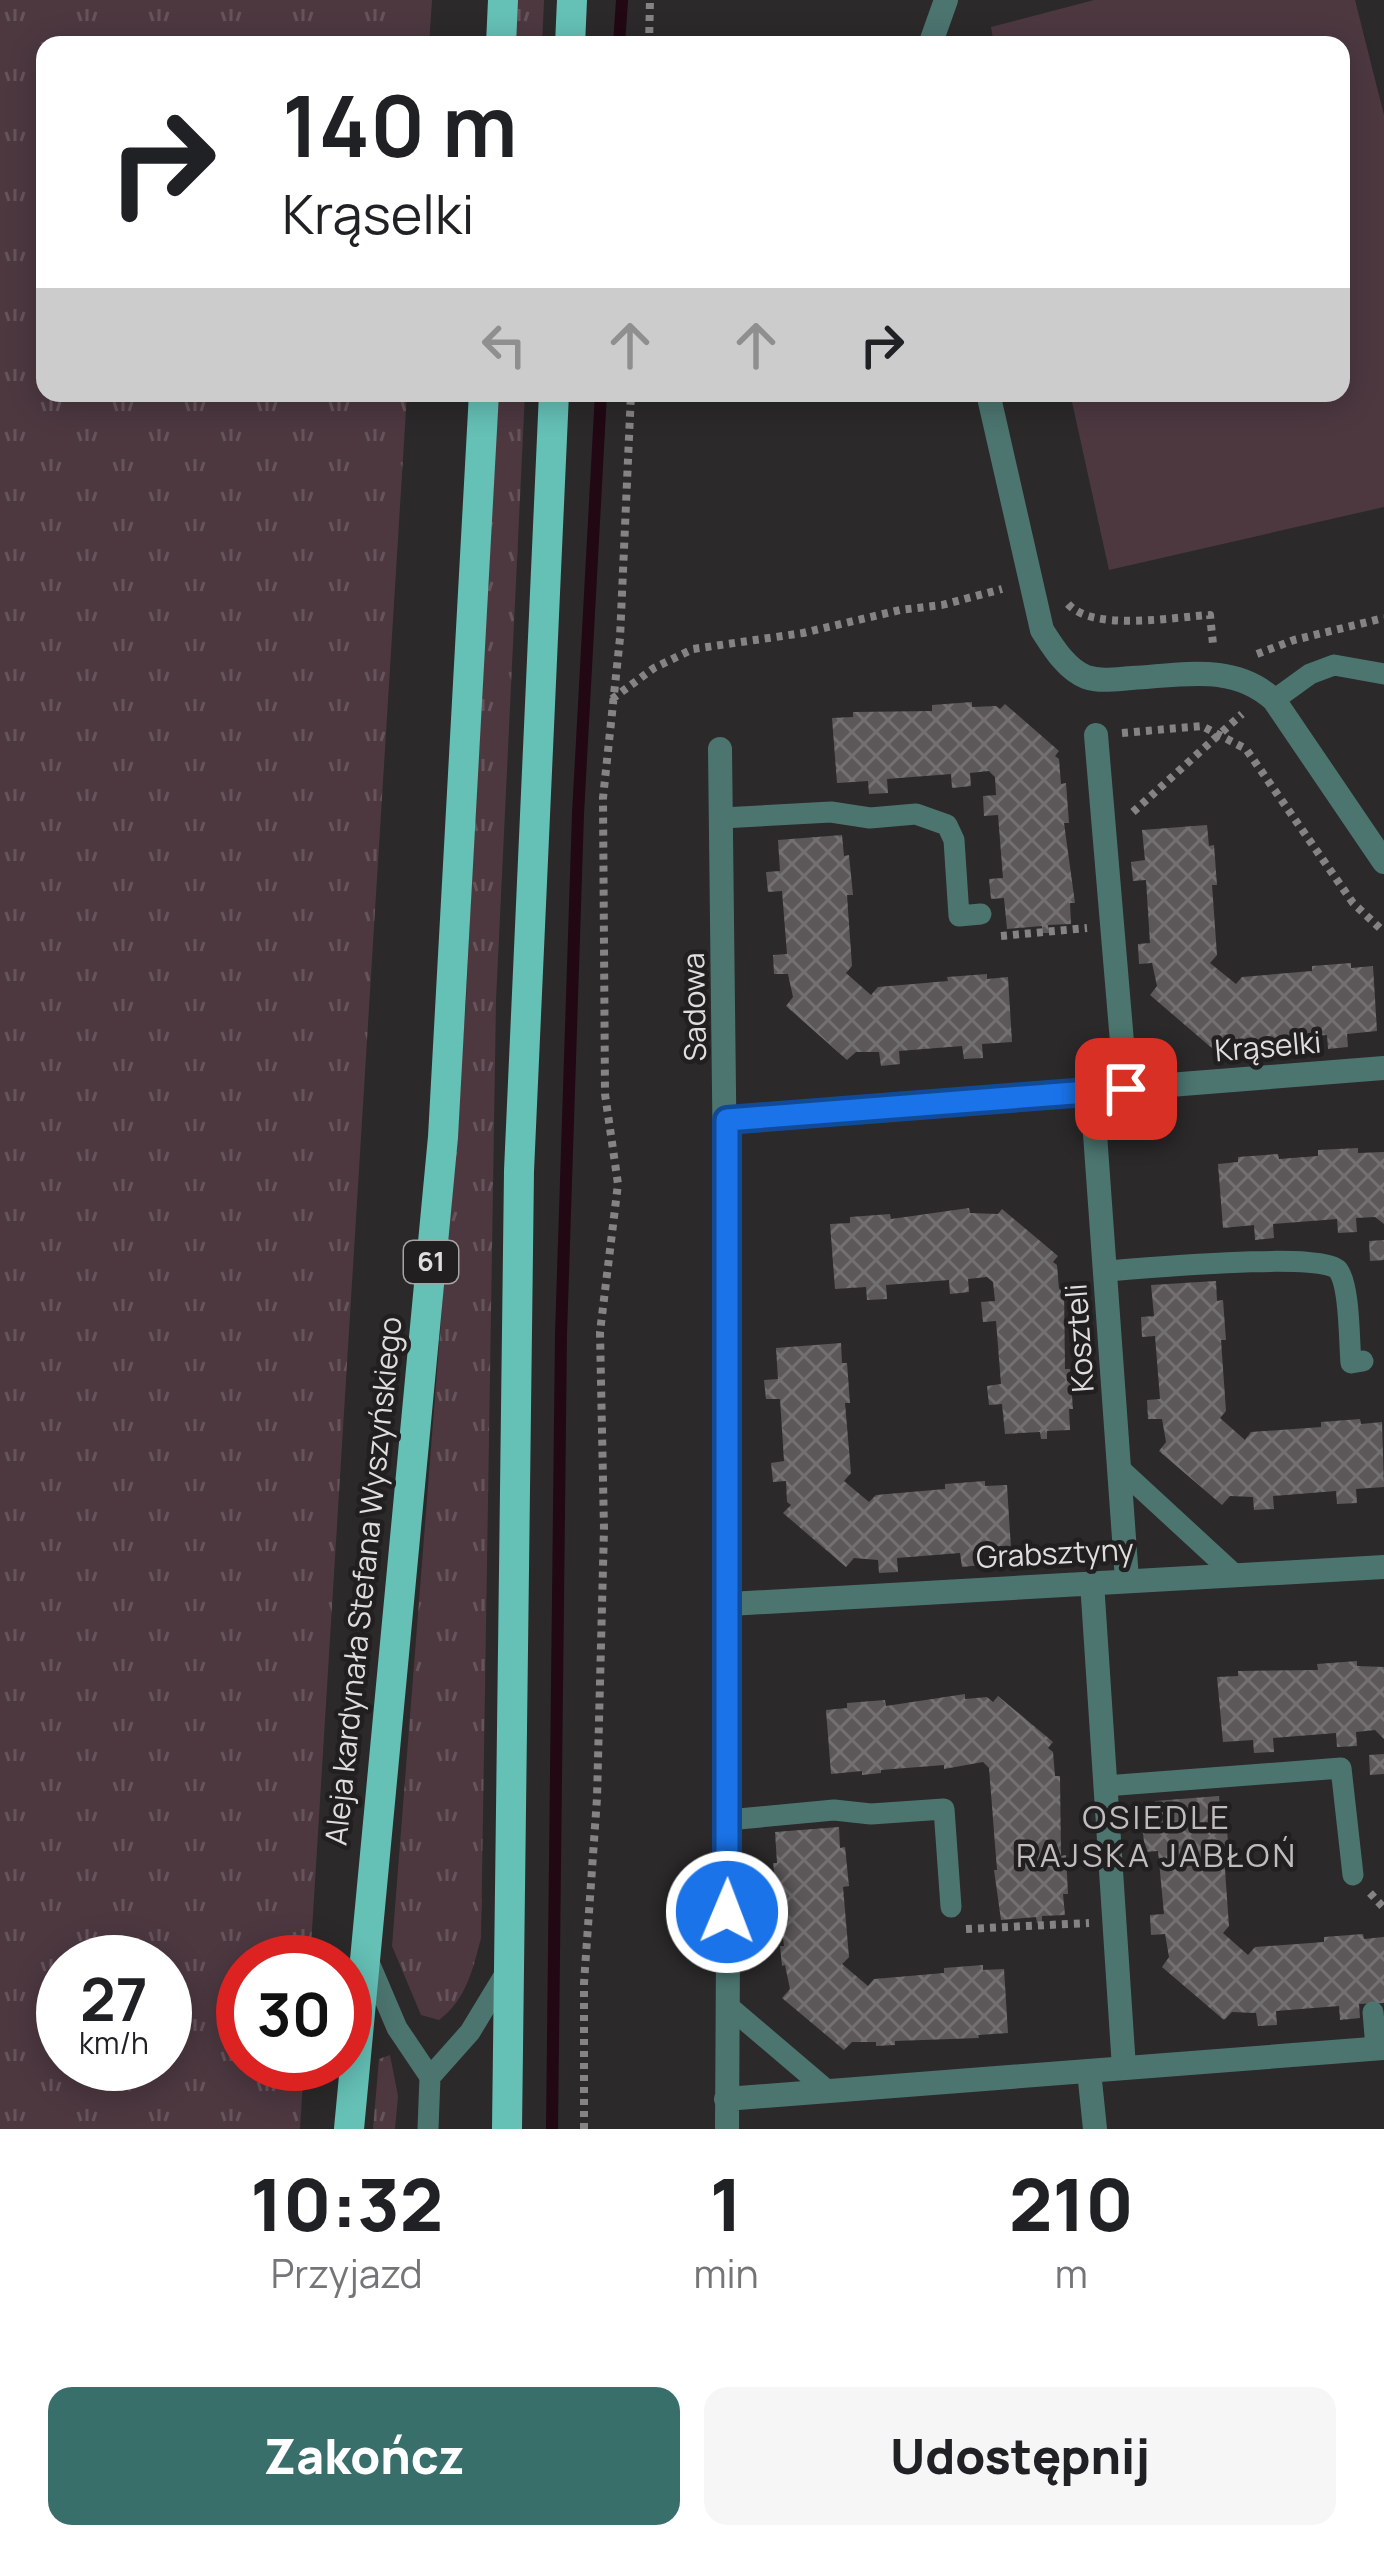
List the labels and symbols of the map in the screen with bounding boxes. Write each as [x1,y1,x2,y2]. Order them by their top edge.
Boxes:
street label: Sadowa [672,952,715,1062]
street label: Krąselki [1213,1020,1323,1071]
pin [1075,1038,1177,1140]
road number: 61 [404,1241,458,1283]
street label: Koszteli [1054,1282,1103,1394]
street label: Aleja kardynała Stefana Wyszyńskiego [314,1314,411,1847]
street label: Grabsztyny [975,1528,1135,1577]
district label: OSIEDLE RAJSKA JABŁOŃ [1016,1794,1298,1877]
position arrow [664,1849,790,1975]
speed limit sign: 30 [216,1935,372,2091]

